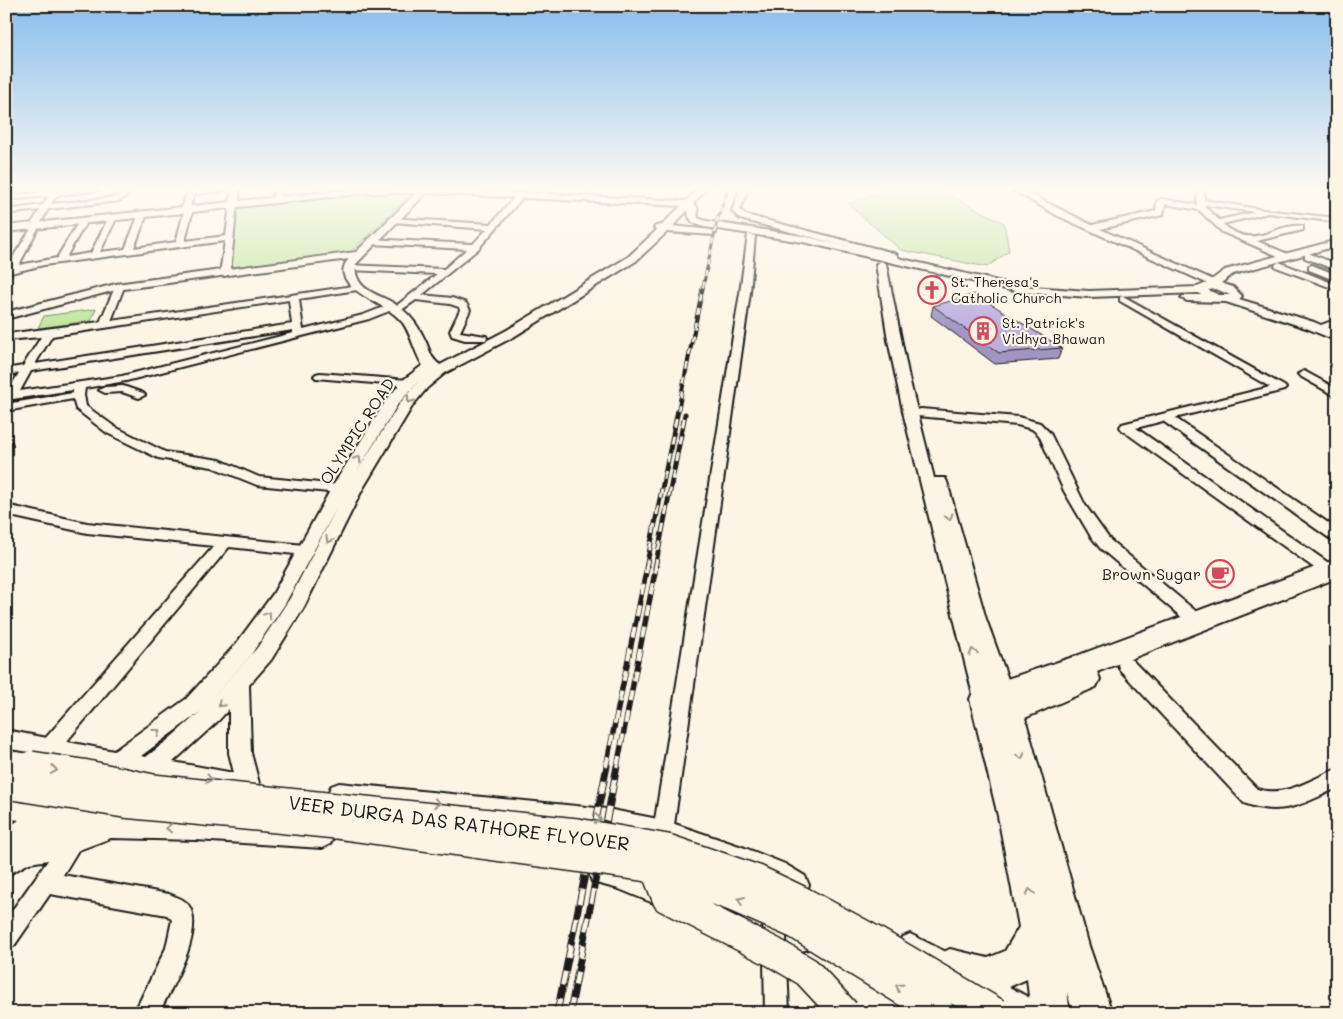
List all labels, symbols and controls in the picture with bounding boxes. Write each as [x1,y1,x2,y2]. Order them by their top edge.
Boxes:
place label: St. Theresa's Catholic Church [951,272,1061,307]
church icon: St. Theresa's Catholic Church [917,275,947,305]
place label: St. Patrick's Vidhya Bhawan [1002,313,1105,348]
building icon: St. Patrick's Vidhya Bhawan [968,316,998,346]
street label: OLYMPIC ROAD [314,374,399,488]
one-way arrow [407,394,416,404]
one-way arrow [351,455,361,464]
one-way arrow [943,512,953,520]
one-way arrow [325,535,335,544]
cafe icon: Brown Sugar [1205,559,1235,589]
place label: Brown Sugar [1102,563,1201,584]
one-way arrow [262,611,271,620]
one-way arrow [968,648,978,657]
one-way arrow [218,699,227,708]
one-way arrow [151,729,161,738]
one-way arrow [1015,752,1026,761]
one-way arrow [50,764,59,774]
one-way arrow [204,773,213,784]
street label: VEER DURGA DAS RATHORE FLYOVER [287,789,631,856]
one-way arrow [433,797,441,808]
one-way arrow [595,813,603,824]
one-way arrow [164,823,172,833]
one-way arrow [1025,888,1036,896]
one-way arrow [737,896,746,907]
one-way arrow [895,983,904,993]

